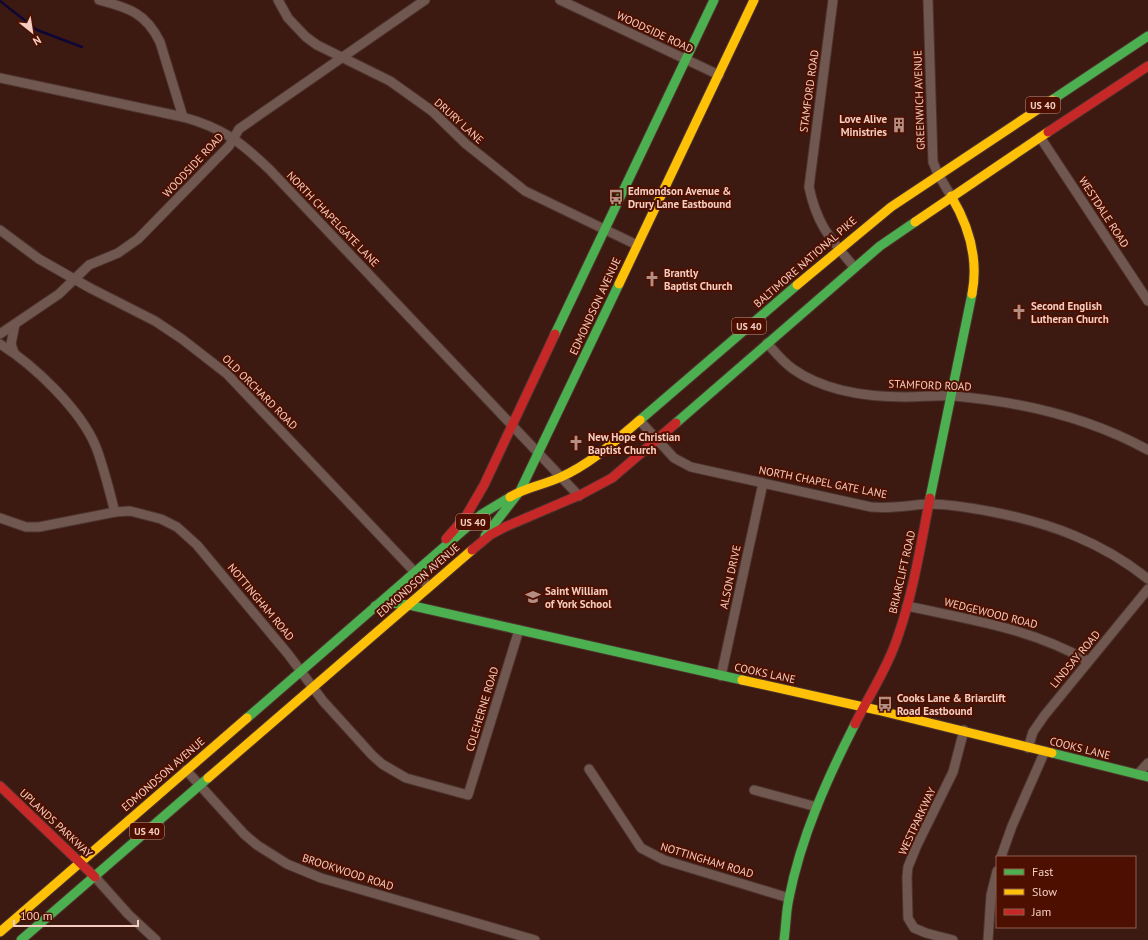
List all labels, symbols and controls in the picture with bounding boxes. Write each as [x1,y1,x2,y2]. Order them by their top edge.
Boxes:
street label: WOODSIDE ROAD [614,8,696,56]
north arrow [12,12,52,52]
text: N [30,33,44,49]
street label: STAMFORD ROAD [796,49,822,133]
street label: GREENWICH AVENUE [910,50,928,150]
street label: DRURY LANE [432,95,486,147]
road number: US 40 [1026,97,1060,113]
place label: Love Alive Ministries [839,112,887,139]
building icon: Love Alive Ministries [890,116,908,134]
street label: WOODSIDE ROAD [160,130,226,200]
street label: NORTH CHAPELGATE LANE [284,168,382,270]
street label: WESTDALE ROAD [1076,174,1132,250]
place label: Edmondson Avenue & Drury Lane Eastbound [628,184,731,211]
bus stop icon: Edmondson Avenue & Drury Lane Eastbound [607,188,625,206]
street label: BALTIMORE NATIONAL PIKE [751,213,859,311]
street label: EDMONDSON AVENUE [566,255,624,357]
place label: Brantly Baptist Church [664,266,733,293]
church icon: Brantly Baptist Church [643,270,661,288]
place label: Second English Lutheran Church [1031,299,1109,326]
church icon: Second English Lutheran Church [1010,303,1028,321]
road number: US 40 [732,318,766,334]
street label: OLD ORCHARD ROAD [219,351,301,433]
street label: STAMFORD ROAD [888,377,972,393]
place label: New Hope Christian Baptist Church [588,430,680,457]
church icon: New Hope Christian Baptist Church [567,434,585,452]
street label: NORTH CHAPEL GATE LANE [758,463,888,501]
road number: US 40 [456,514,490,530]
street label: BRIARCLIFT ROAD [886,529,918,615]
street label: EDMONDSON AVENUE [373,540,463,620]
street label: ALSON DRIVE [716,544,744,610]
street label: NOTTINGHAM ROAD [225,561,297,643]
place label: Saint William of York School [545,584,612,611]
school or university icon: Saint William of York School [524,588,542,606]
street label: WEDGEWOOD ROAD [943,595,1039,631]
street label: LINDSAY ROAD [1047,627,1103,691]
street label: COOKS LANE [733,660,797,686]
street label: COLEHERNE ROAD [462,665,502,753]
place label: Cooks Lane & Briarclift Road Eastbound [897,691,1006,718]
bus stop icon: Cooks Lane & Briarclift Road Eastbound [876,695,894,713]
street label: EDMONDSON AVENUE [118,734,208,814]
street label: COOKS LANE [1048,734,1112,762]
street label: WESTPARKWAY [895,784,939,857]
street label: UPLANDS PARKWAY [17,786,96,861]
road number: US 40 [130,823,164,839]
street label: NOTTINGHAM ROAD [659,839,755,881]
street label: BROOKWOOD ROAD [301,851,395,893]
legend [996,856,1136,928]
text: Fast [1032,864,1053,879]
text: Slow [1032,884,1057,899]
scale bar [14,902,138,928]
text: Jam [1031,904,1051,919]
text: 100 m [20,908,53,923]

